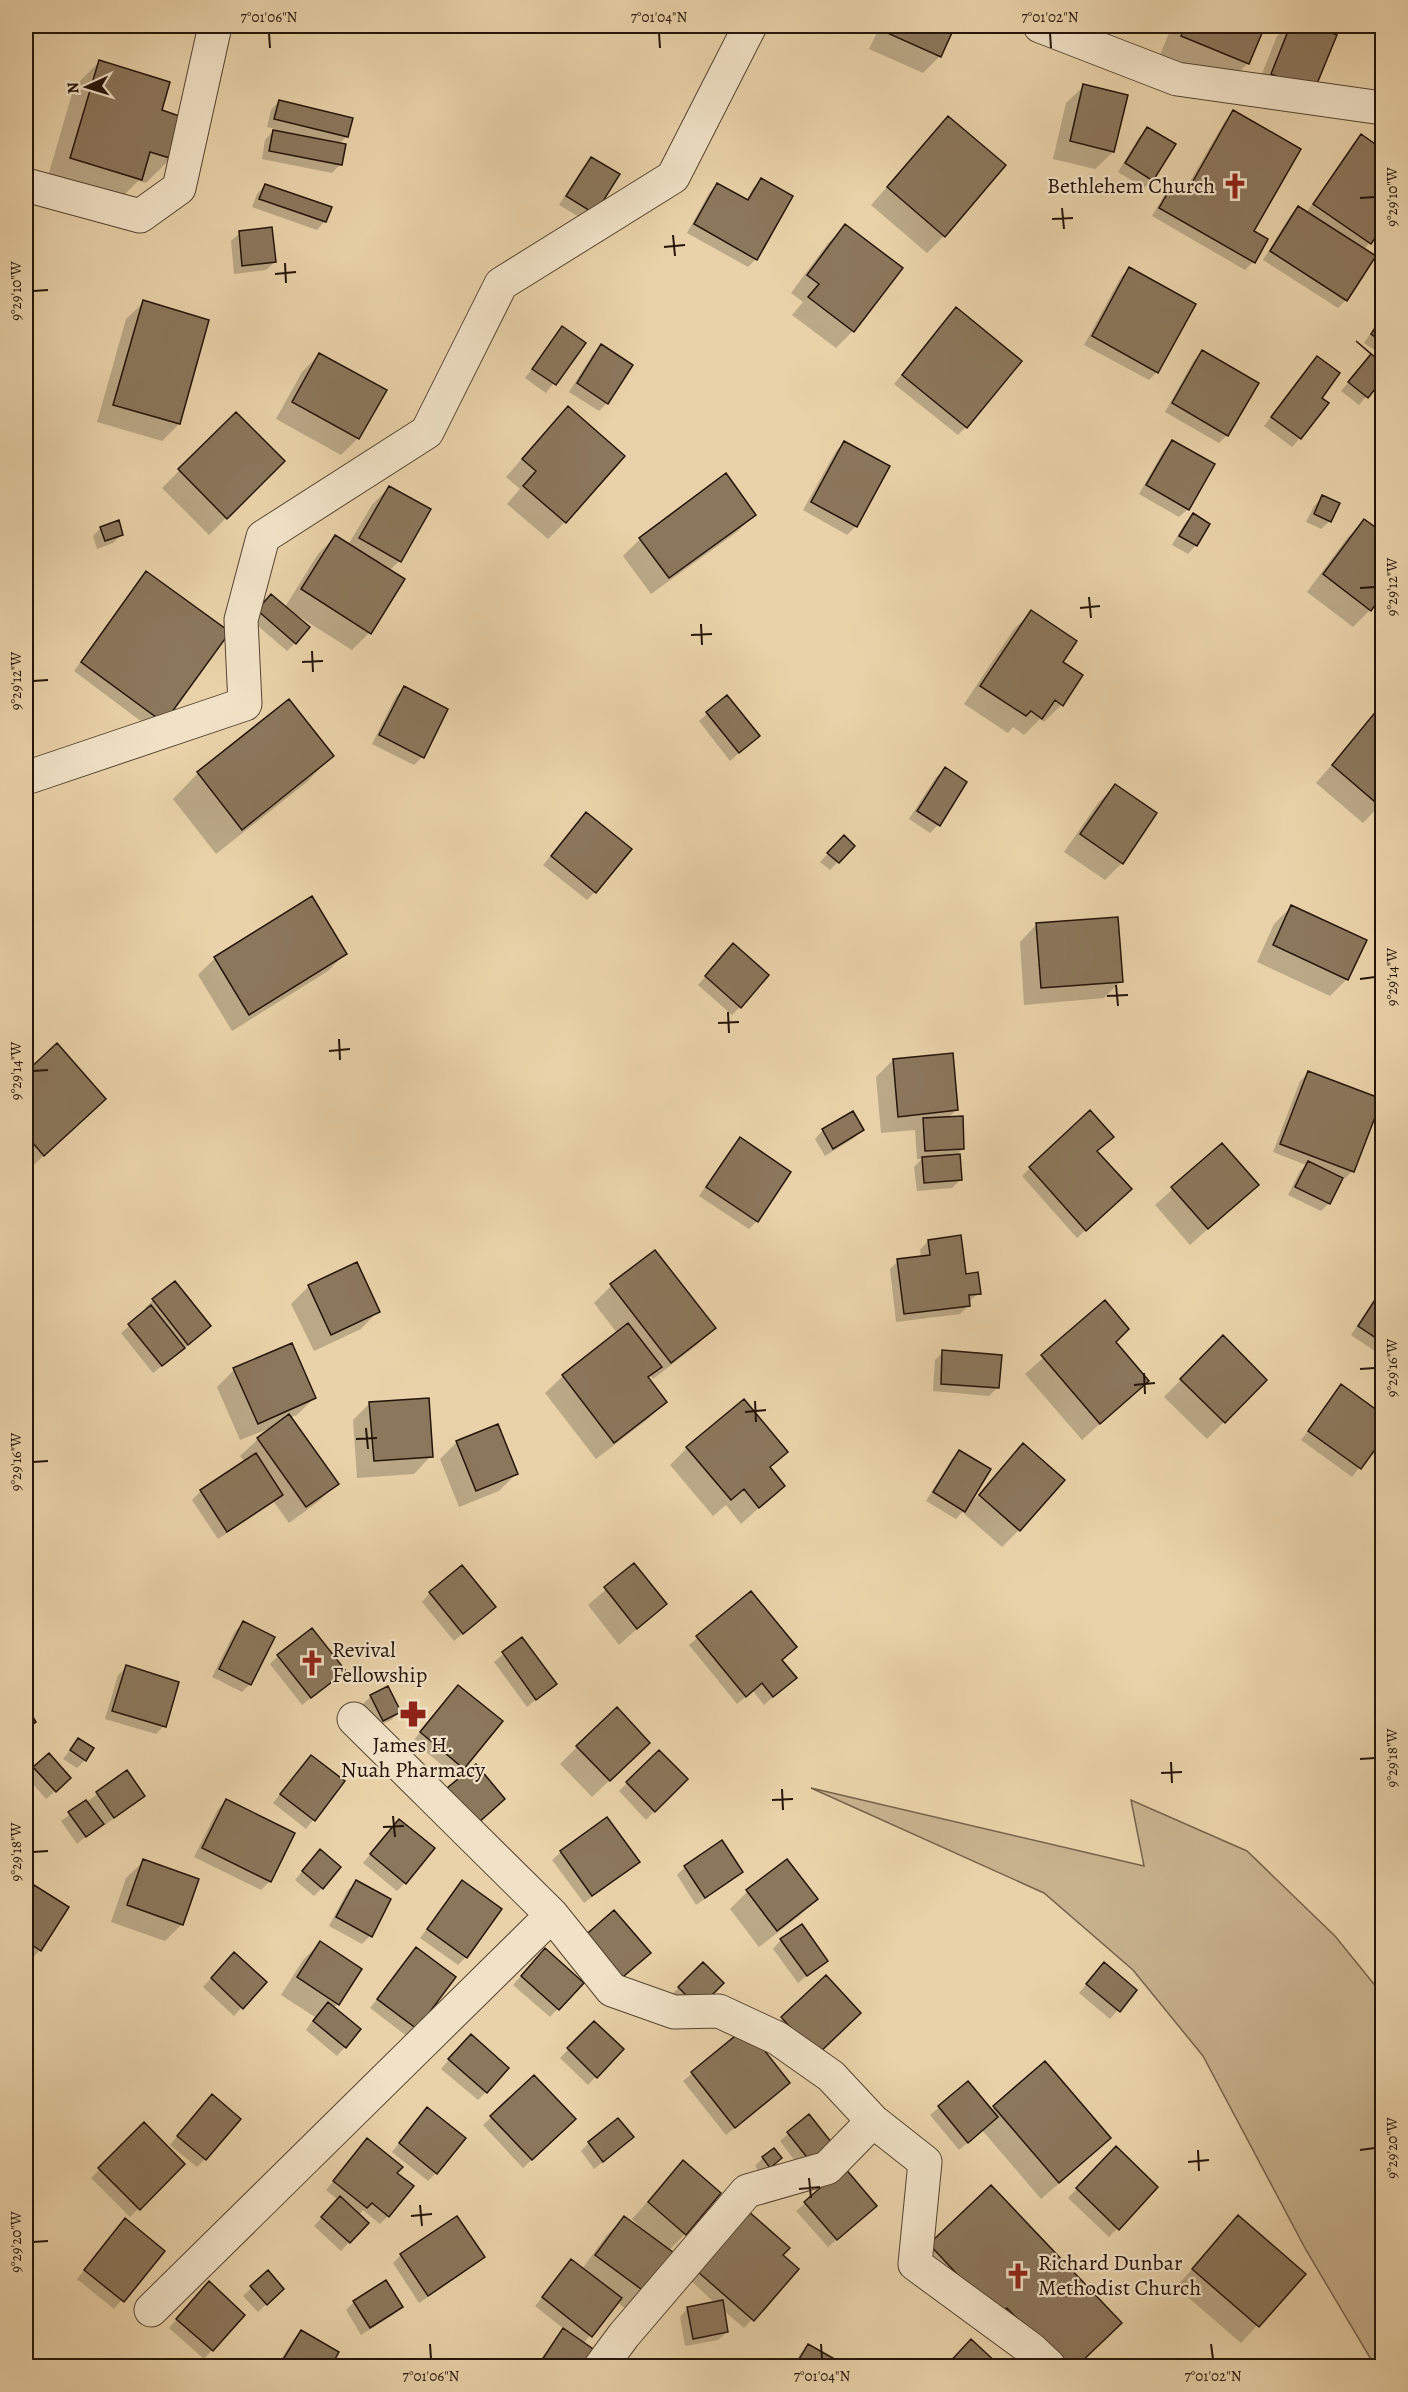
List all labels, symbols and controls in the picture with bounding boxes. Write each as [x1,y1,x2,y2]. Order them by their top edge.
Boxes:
text: 7°01'06"N [241,7,298,27]
text: 7°01'04"N [631,7,688,27]
text: 7°01'02"N [1022,7,1079,27]
north arrow [57,57,117,117]
text: N [62,81,84,95]
text: 9°29'10"W [1382,167,1402,227]
place label: Bethlehem Church [1047,171,1215,201]
church icon: Bethlehem Church [1220,171,1250,201]
text: 9°29'10"W [6,261,26,321]
text: 9°29'12"W [1382,558,1402,616]
text: 9°29'12"W [6,652,26,710]
text: 9°29'14"W [1382,948,1402,1006]
text: 9°29'14"W [6,1042,26,1100]
text: 9°29'16"W [1382,1339,1402,1397]
text: 9°29'16"W [6,1433,26,1491]
place label: Revival Fellowship [332,1635,427,1690]
church icon: Revival Fellowship [297,1648,327,1678]
pharmacy icon: James H. Nuah Pharmacy [398,1699,428,1729]
text: 9°29'18"W [1382,1729,1402,1787]
place label: James H. Nuah Pharmacy [341,1730,485,1785]
text: 9°29'18"W [6,1823,26,1881]
text: 9°29'20"W [1382,2117,1402,2179]
text: 9°29'20"W [6,2211,26,2273]
place label: Richard Dunbar Methodist Church [1038,2248,1201,2303]
church icon: Richard Dunbar Methodist Church [1003,2261,1033,2291]
text: 7°01'06"N [403,2366,460,2386]
text: 7°01'04"N [794,2366,851,2386]
text: 7°01'02"N [1185,2366,1242,2386]

